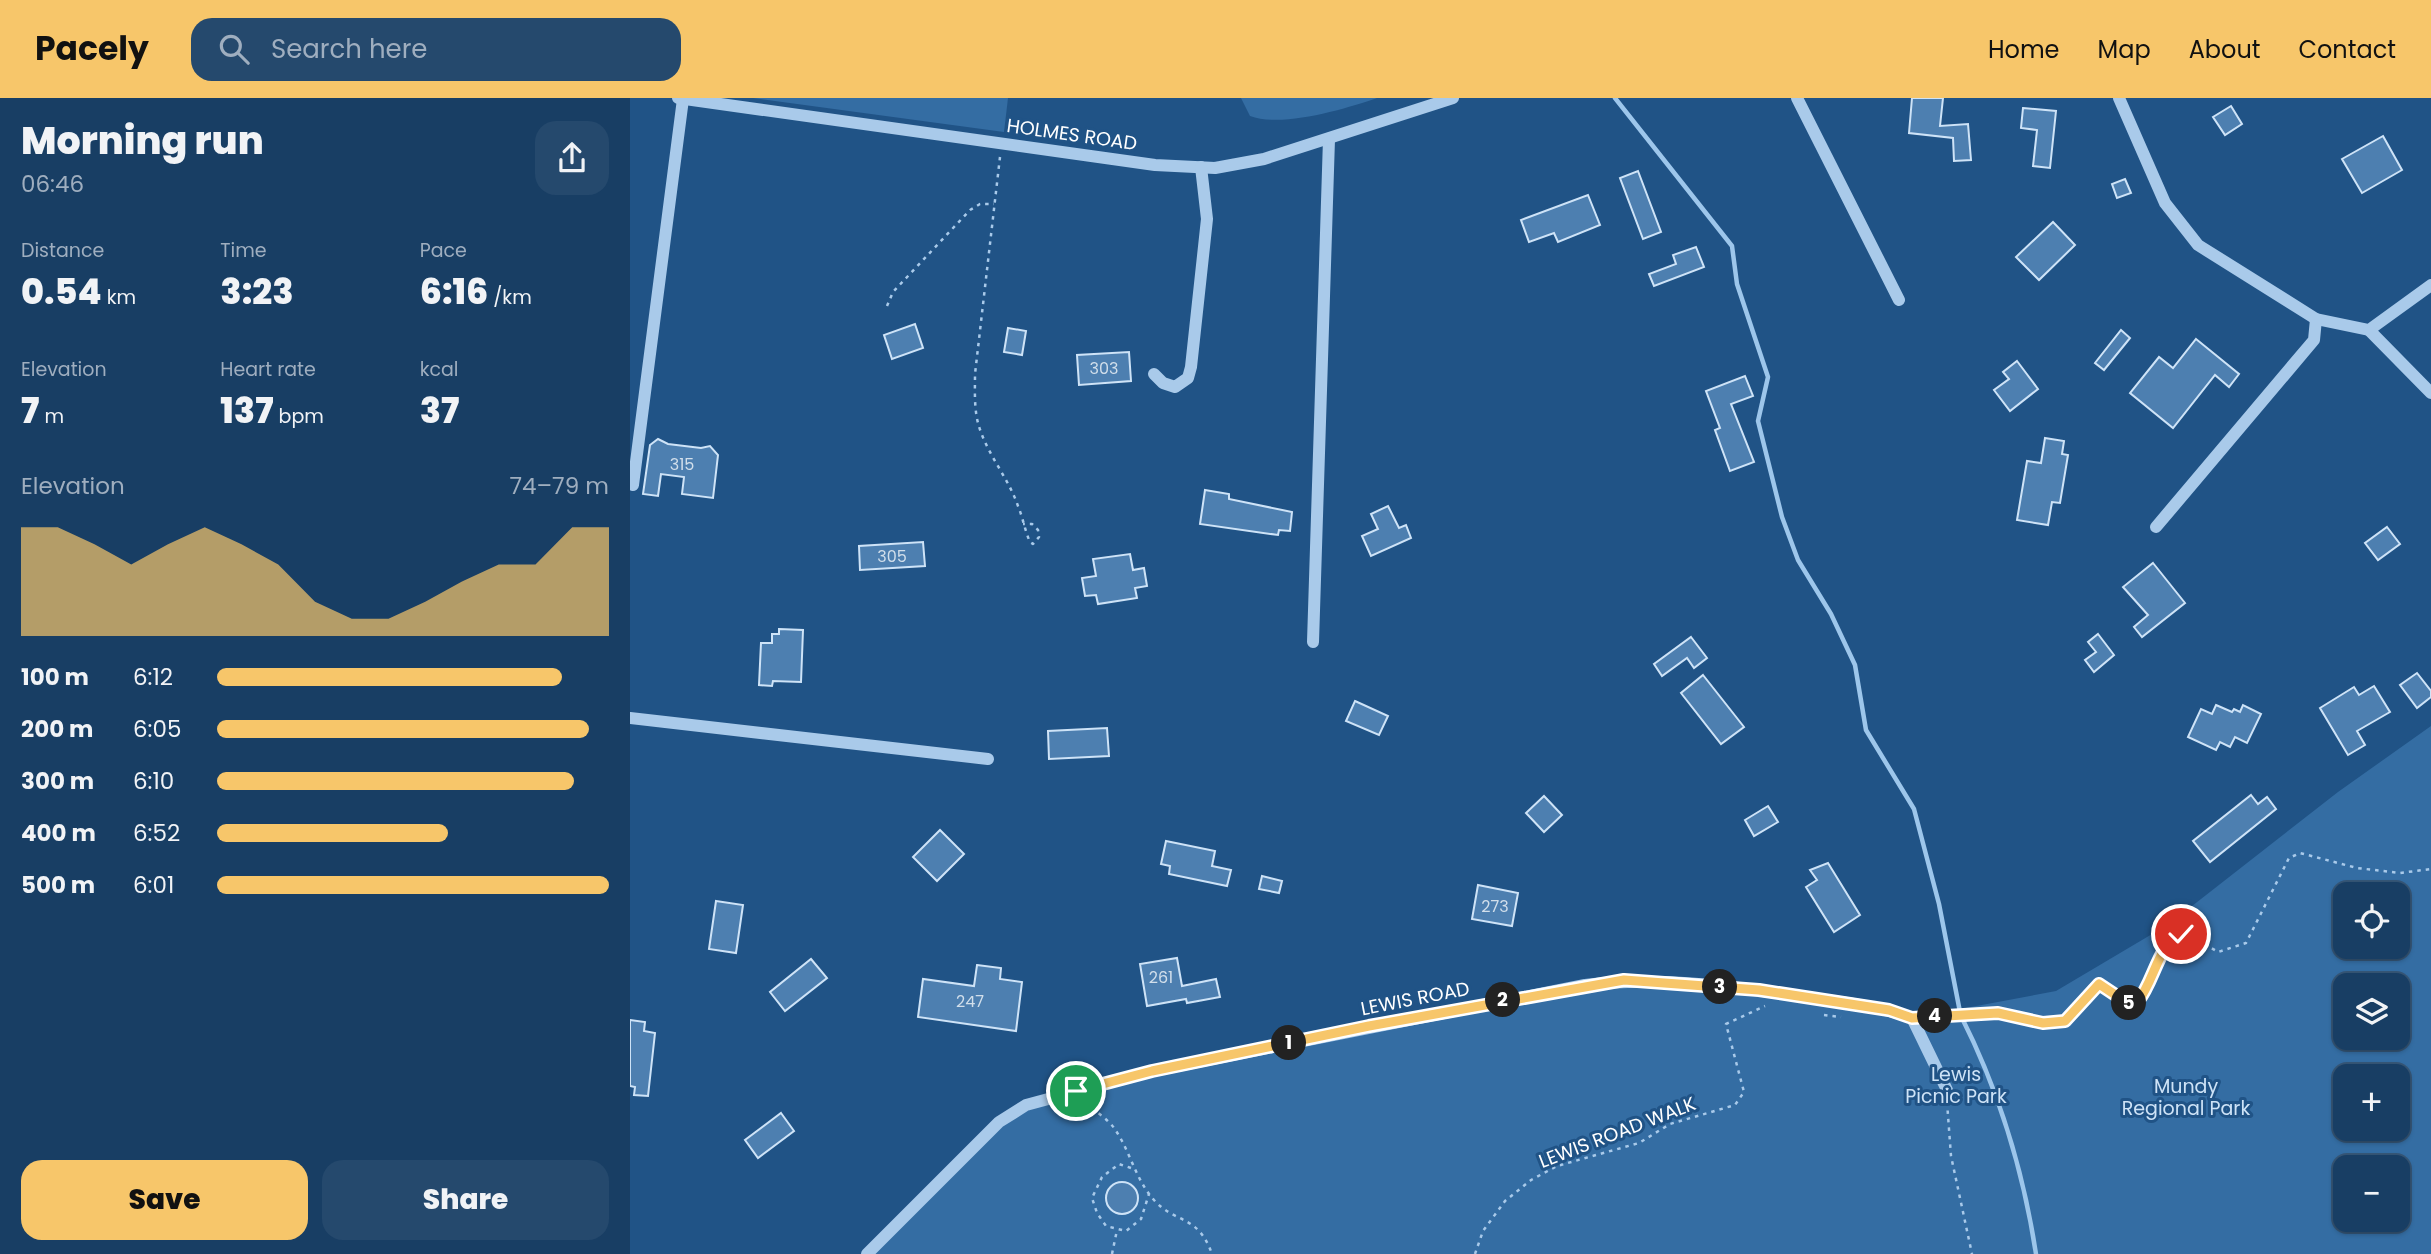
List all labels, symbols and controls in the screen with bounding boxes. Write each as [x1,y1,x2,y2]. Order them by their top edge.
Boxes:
search box [191,18,681,81]
text: Pacely [35,25,149,72]
icon: search [215,30,253,68]
text: Search here [271,31,428,67]
text: Home [1988,33,2060,66]
text: Map [2098,33,2151,66]
text: About [2189,33,2260,66]
text: Contact [2298,33,2396,66]
street label: HOLMES ROAD [1005,112,1139,157]
text: Morning run [21,114,264,167]
button: share [535,121,609,195]
text: 06:46 [21,168,84,200]
text: Distance [21,237,104,264]
text: Time [220,237,267,264]
text: Pace [420,237,467,264]
text: 0.54 [21,267,102,316]
text: 3:23 [220,267,294,316]
text: 6:16 [420,267,488,316]
text: km [102,284,136,311]
text: /km [488,284,532,311]
text: Elevation [21,356,107,383]
text: Heart rate [220,356,316,383]
text: kcal [420,356,459,383]
house number: 303 [1090,357,1118,380]
text: 7 [21,386,39,435]
text: 137 [220,386,274,435]
text: 37 [420,386,459,435]
text: m [39,403,64,430]
text: bpm [274,403,324,430]
house number: 315 [670,453,694,476]
text: Elevation [21,470,125,502]
text: 74–79 m [510,470,609,502]
house number: 305 [877,545,907,568]
text: 100 m [21,661,89,693]
text: 6:12 [133,661,173,693]
text: 200 m [21,713,93,745]
text: 6:05 [133,713,181,745]
text: 300 m [21,765,94,797]
text: 6:10 [133,765,174,797]
text: 400 m [21,817,96,849]
text: 6:52 [133,817,180,849]
text: 500 m [21,869,95,901]
text: 6:01 [133,869,174,901]
map controls [2333,882,2410,1232]
button: locate [2333,882,2410,959]
house number: 273 [1481,895,1509,918]
pin [2151,904,2211,964]
icon: check [2162,915,2200,953]
house number: 261 [1149,966,1173,989]
pin: 3 [1702,970,1738,1004]
text: 3 [1714,973,1725,1000]
button: layers [2333,973,2410,1050]
street label: LEWIS ROAD [1358,975,1472,1022]
pin: 2 [1486,982,1520,1018]
text: 2 [1497,986,1508,1013]
pin: 5 [2112,986,2146,1020]
text: 5 [2122,989,2135,1016]
house number: 247 [956,990,984,1013]
pin: 4 [1918,998,1952,1034]
text: 4 [1928,1002,1941,1029]
pin: 1 [1272,1026,1306,1060]
text: 1 [1285,1029,1292,1056]
pin [1046,1061,1106,1121]
park label: Lewis Picnic Park [1905,1061,2007,1110]
button: + [2333,1064,2410,1141]
icon: arrive [1057,1072,1095,1110]
park label: Mundy Regional Park [2122,1073,2250,1122]
street label: LEWIS ROAD WALK [1535,1090,1700,1175]
button: − [2333,1155,2410,1232]
button: Save [21,1160,308,1240]
button: Share [322,1160,609,1240]

